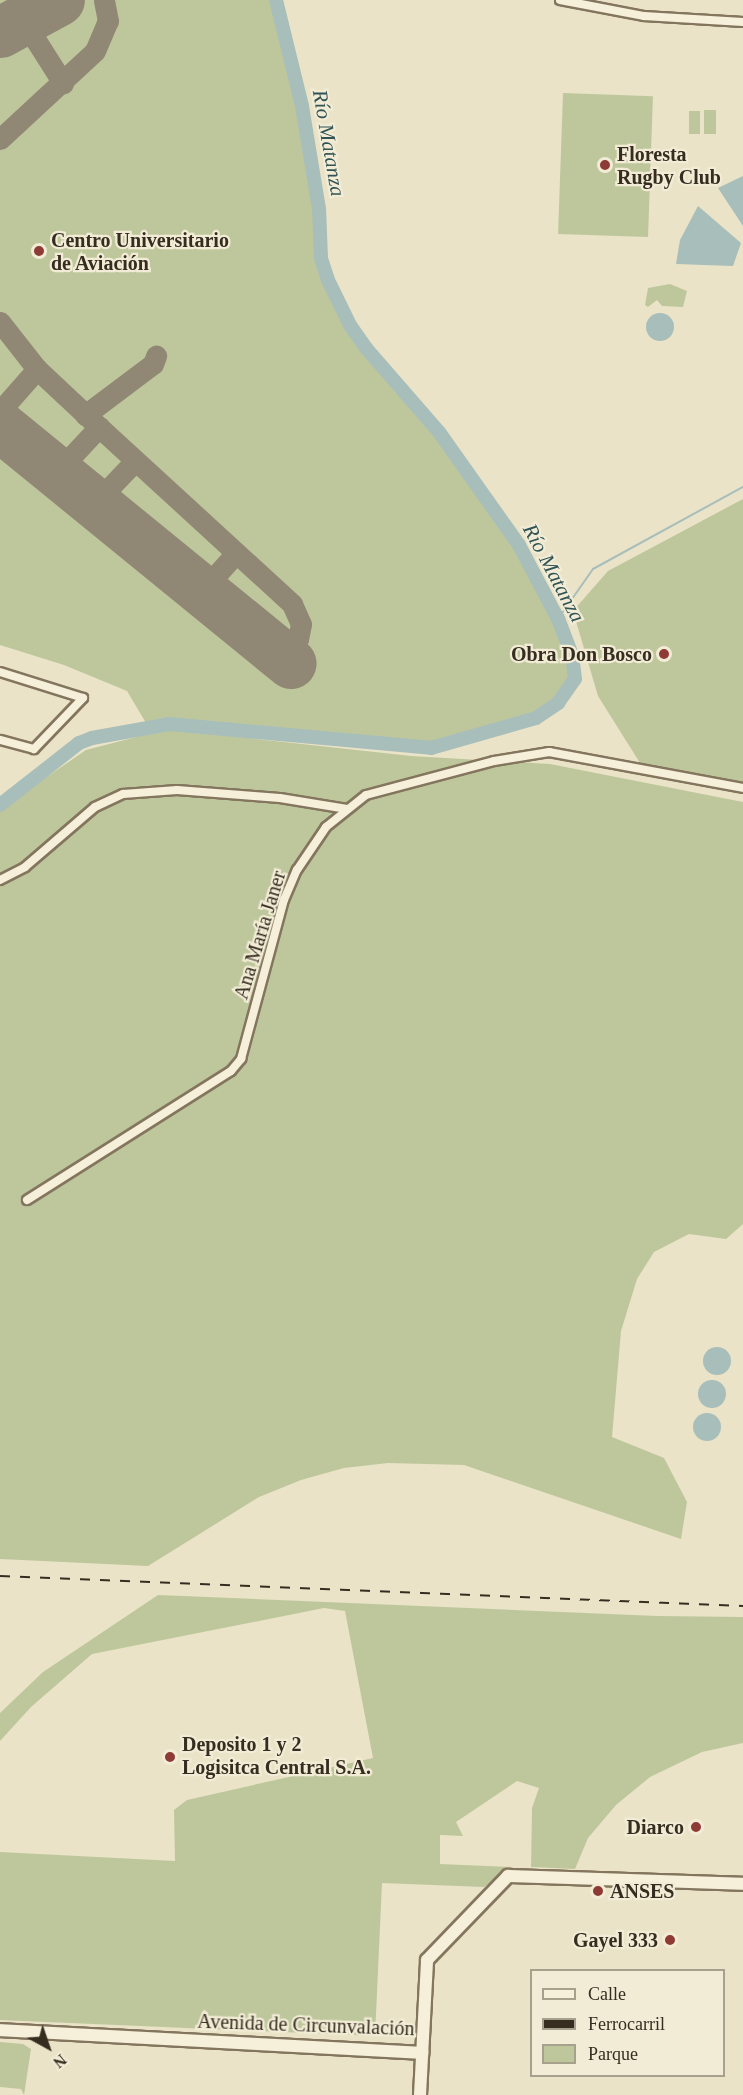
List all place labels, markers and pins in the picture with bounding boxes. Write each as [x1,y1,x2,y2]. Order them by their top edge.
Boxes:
place label: Floresta Rugby Club [617,142,721,189]
marker: Floresta Rugby Club [598,158,612,172]
place label: Centro Universitario de Aviación [51,228,229,275]
marker: Centro Universitario de Aviación [32,244,46,258]
place label: Obra Don Bosco [511,642,652,666]
marker: Obra Don Bosco [657,647,671,661]
place label: Deposito 1 y 2 Logisitca Central S.A. [182,1733,371,1780]
marker: Deposito 1 y 2 Logisitca Central S.A. [163,1750,177,1764]
place label: Diarco [627,1815,684,1839]
marker: Diarco [689,1820,703,1834]
place label: ANSES [610,1879,674,1903]
marker: ANSES [591,1884,605,1898]
place label: Gayel 333 [573,1928,658,1952]
marker: Gayel 333 [663,1933,677,1947]

